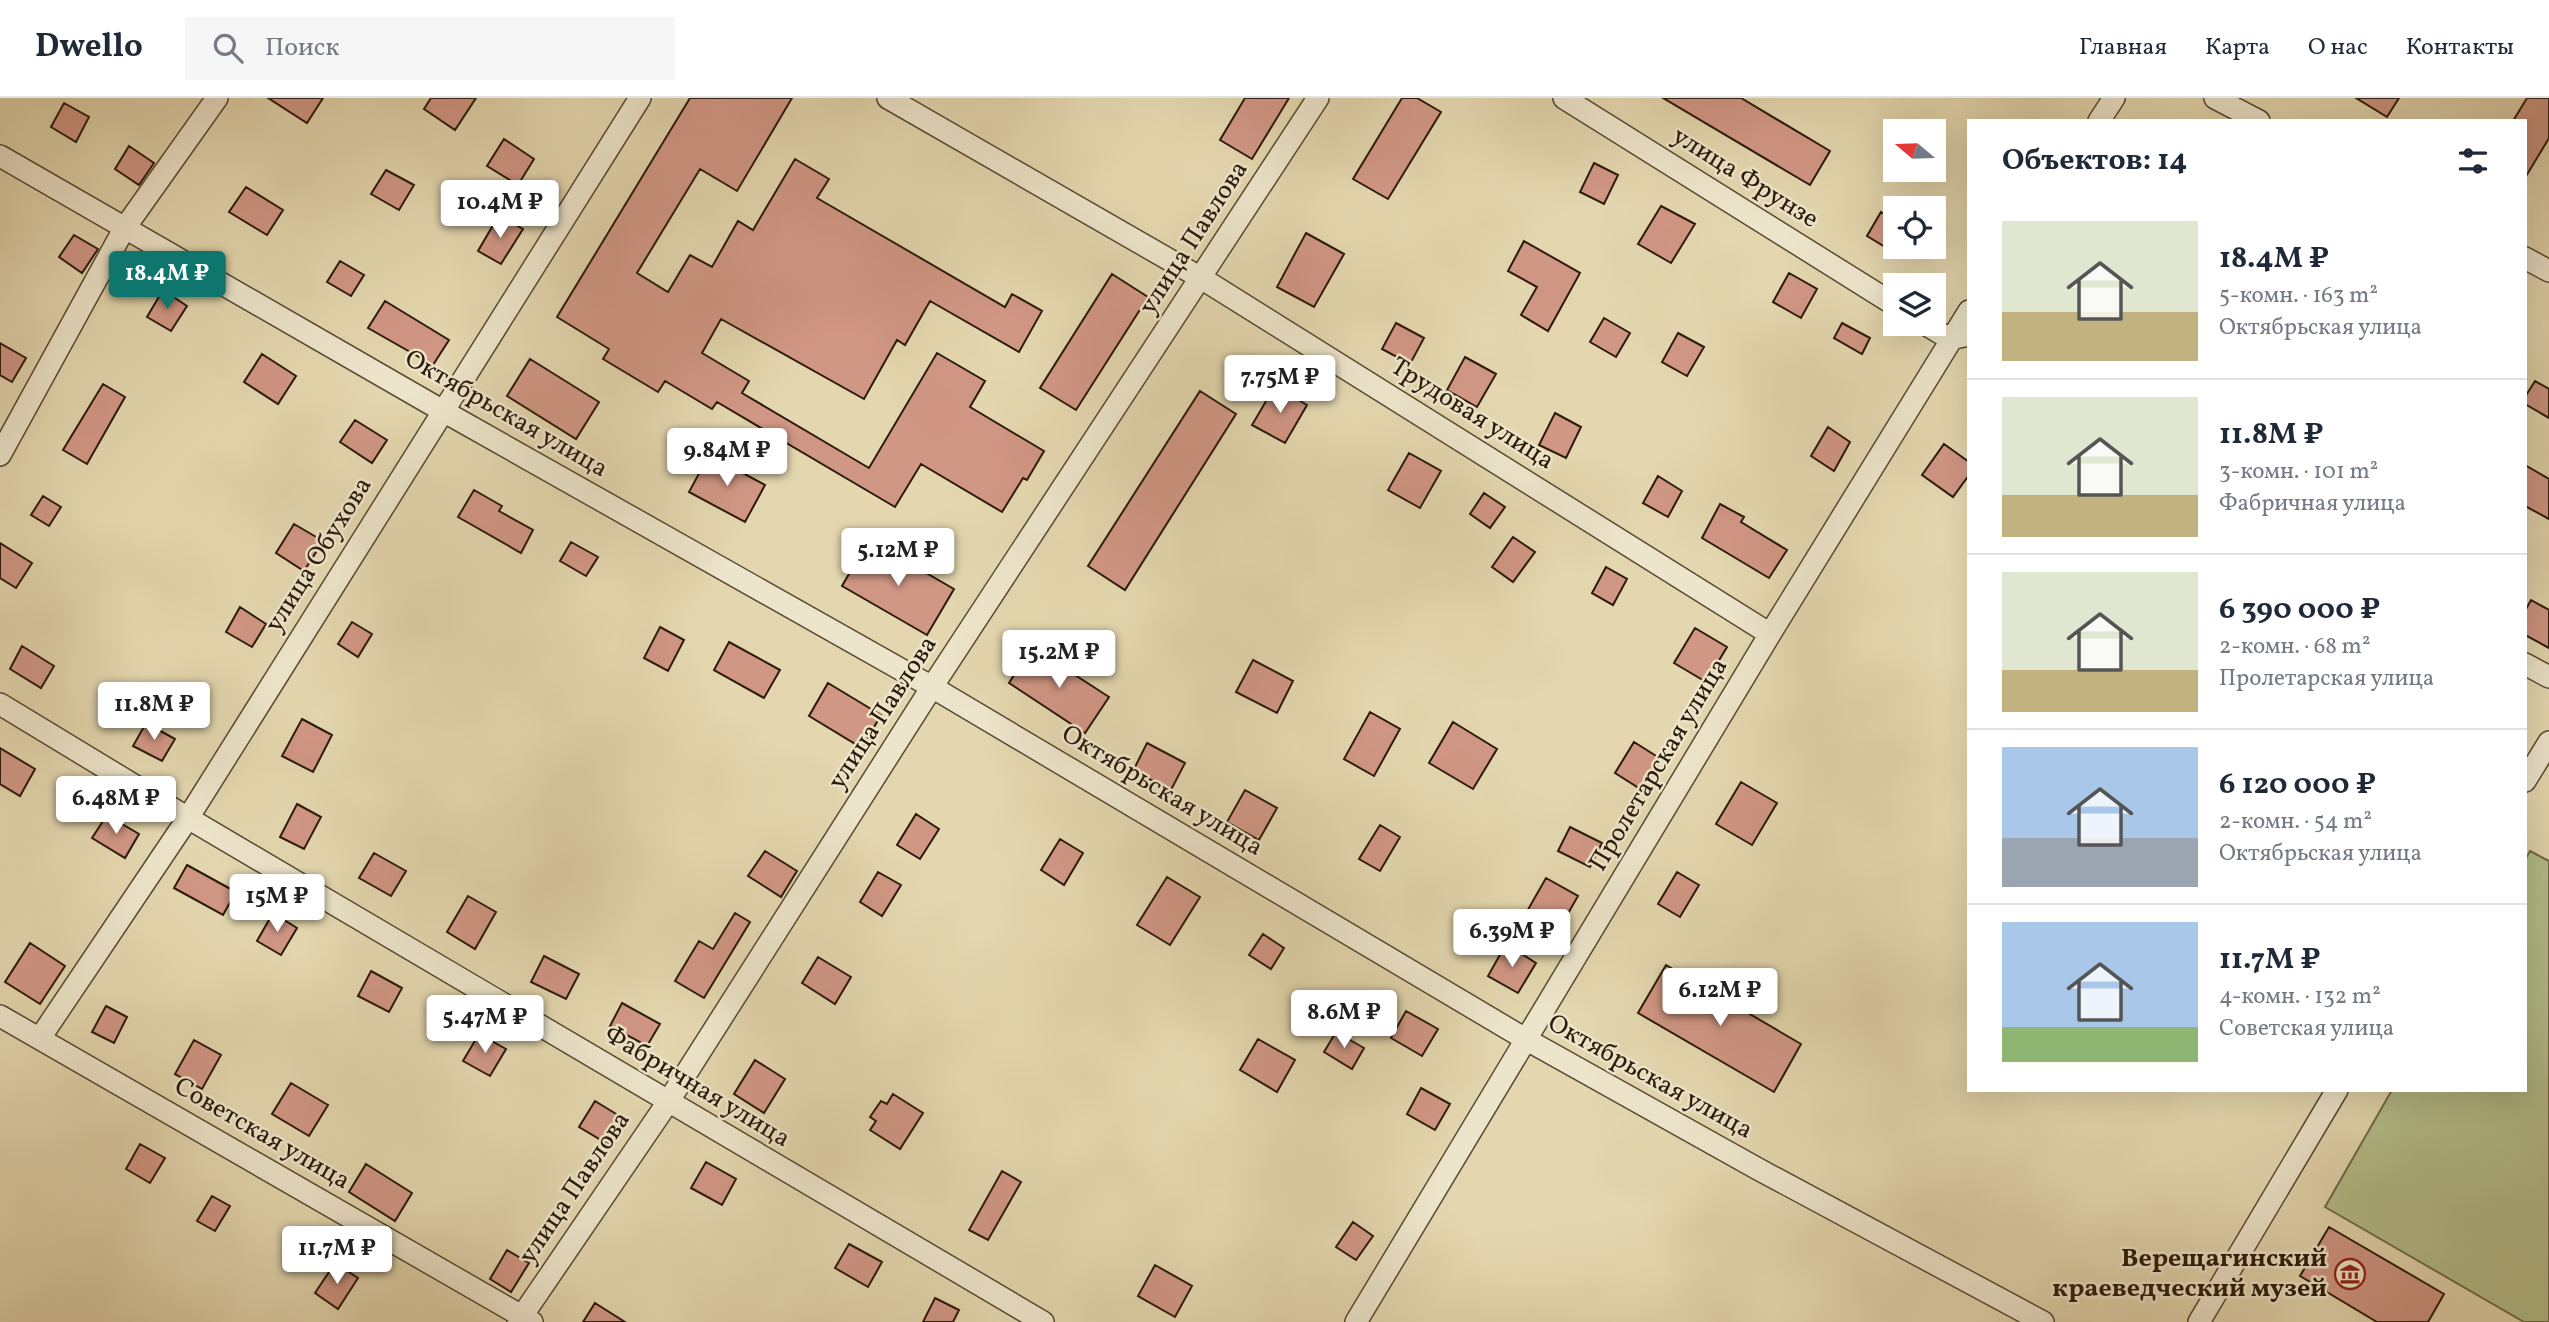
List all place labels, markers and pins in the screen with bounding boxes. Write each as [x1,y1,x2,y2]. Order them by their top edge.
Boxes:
pin: 10.4M ₽ [435,180,565,240]
pin: 18.4M ₽ [102,252,232,311]
pin: 7.75M ₽ [1215,356,1345,415]
pin: 9.84M ₽ [662,428,792,488]
pin: 5.12M ₽ [833,528,963,588]
pin: 15.2M ₽ [994,630,1124,690]
pin: 11.8M ₽ [89,682,219,742]
pin: 6.48M ₽ [51,776,181,836]
pin: 15M ₽ [228,874,326,934]
pin: 6.39M ₽ [1447,910,1577,969]
pin: 6.12M ₽ [1655,968,1785,1028]
pin: 8.6M ₽ [1287,990,1401,1050]
pin: 5.47M ₽ [420,996,550,1055]
pin: 11.7M ₽ [272,1226,402,1286]
place label: Верещагинский краеведческий музей [2052,1241,2327,1307]
museum icon: Верещагинский краеведческий музей [2333,1257,2367,1291]

